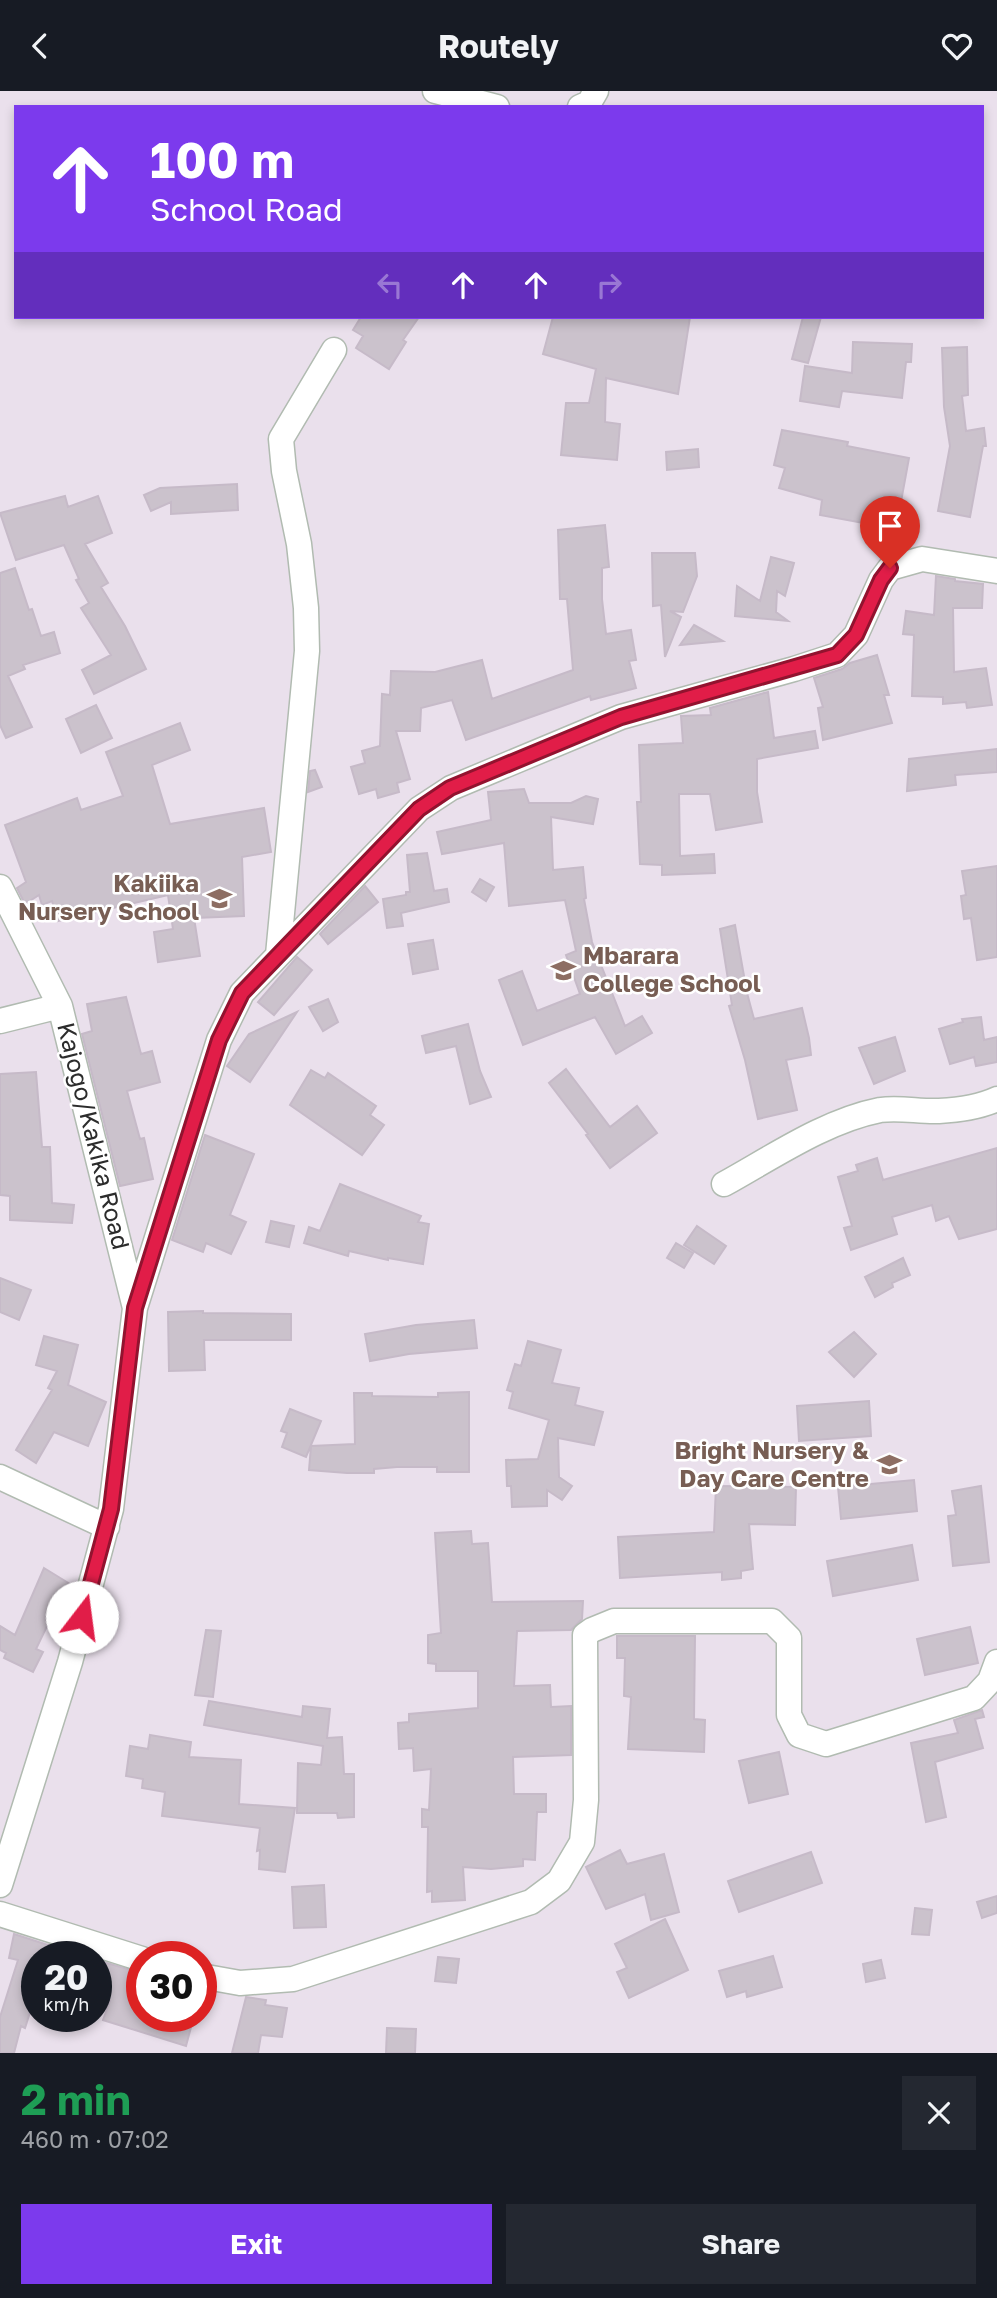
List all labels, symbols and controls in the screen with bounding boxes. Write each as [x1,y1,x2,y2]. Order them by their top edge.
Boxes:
icon: back [21,27,59,65]
text: Routely [438,27,559,65]
icon: heart [938,27,976,65]
text: 100 m [150,130,294,189]
icon: ahead [35,133,126,224]
text: School Road [150,190,343,228]
icon: left [371,266,409,304]
icon: ahead [444,266,482,304]
icon: ahead [517,266,555,304]
icon: right [590,266,628,304]
pin [860,496,920,568]
icon: arrive [871,507,909,545]
place label: Kakiika Nursery School [18,868,199,925]
school or university icon: Kakiika Nursery School [205,884,233,912]
place label: Mbarara College School [583,940,761,997]
school or university icon: Mbarara College School [549,956,577,984]
street label: Kajogo/Kakika Road [52,1019,137,1252]
place label: Bright Nursery & Day Care Centre [674,1435,869,1492]
school or university icon: Bright Nursery & Day Care Centre [875,1451,903,1479]
position arrow [45,1580,119,1654]
speed limit sign: 30 [126,1941,217,2032]
text: 20 [44,1956,89,1998]
text: km/h [44,1993,89,2015]
text: 2 min [21,2074,131,2124]
button: close [902,2076,976,2150]
text: 460 m · 07:02 [21,2125,169,2153]
button: Exit [21,2204,492,2284]
button: Share [506,2204,976,2284]

